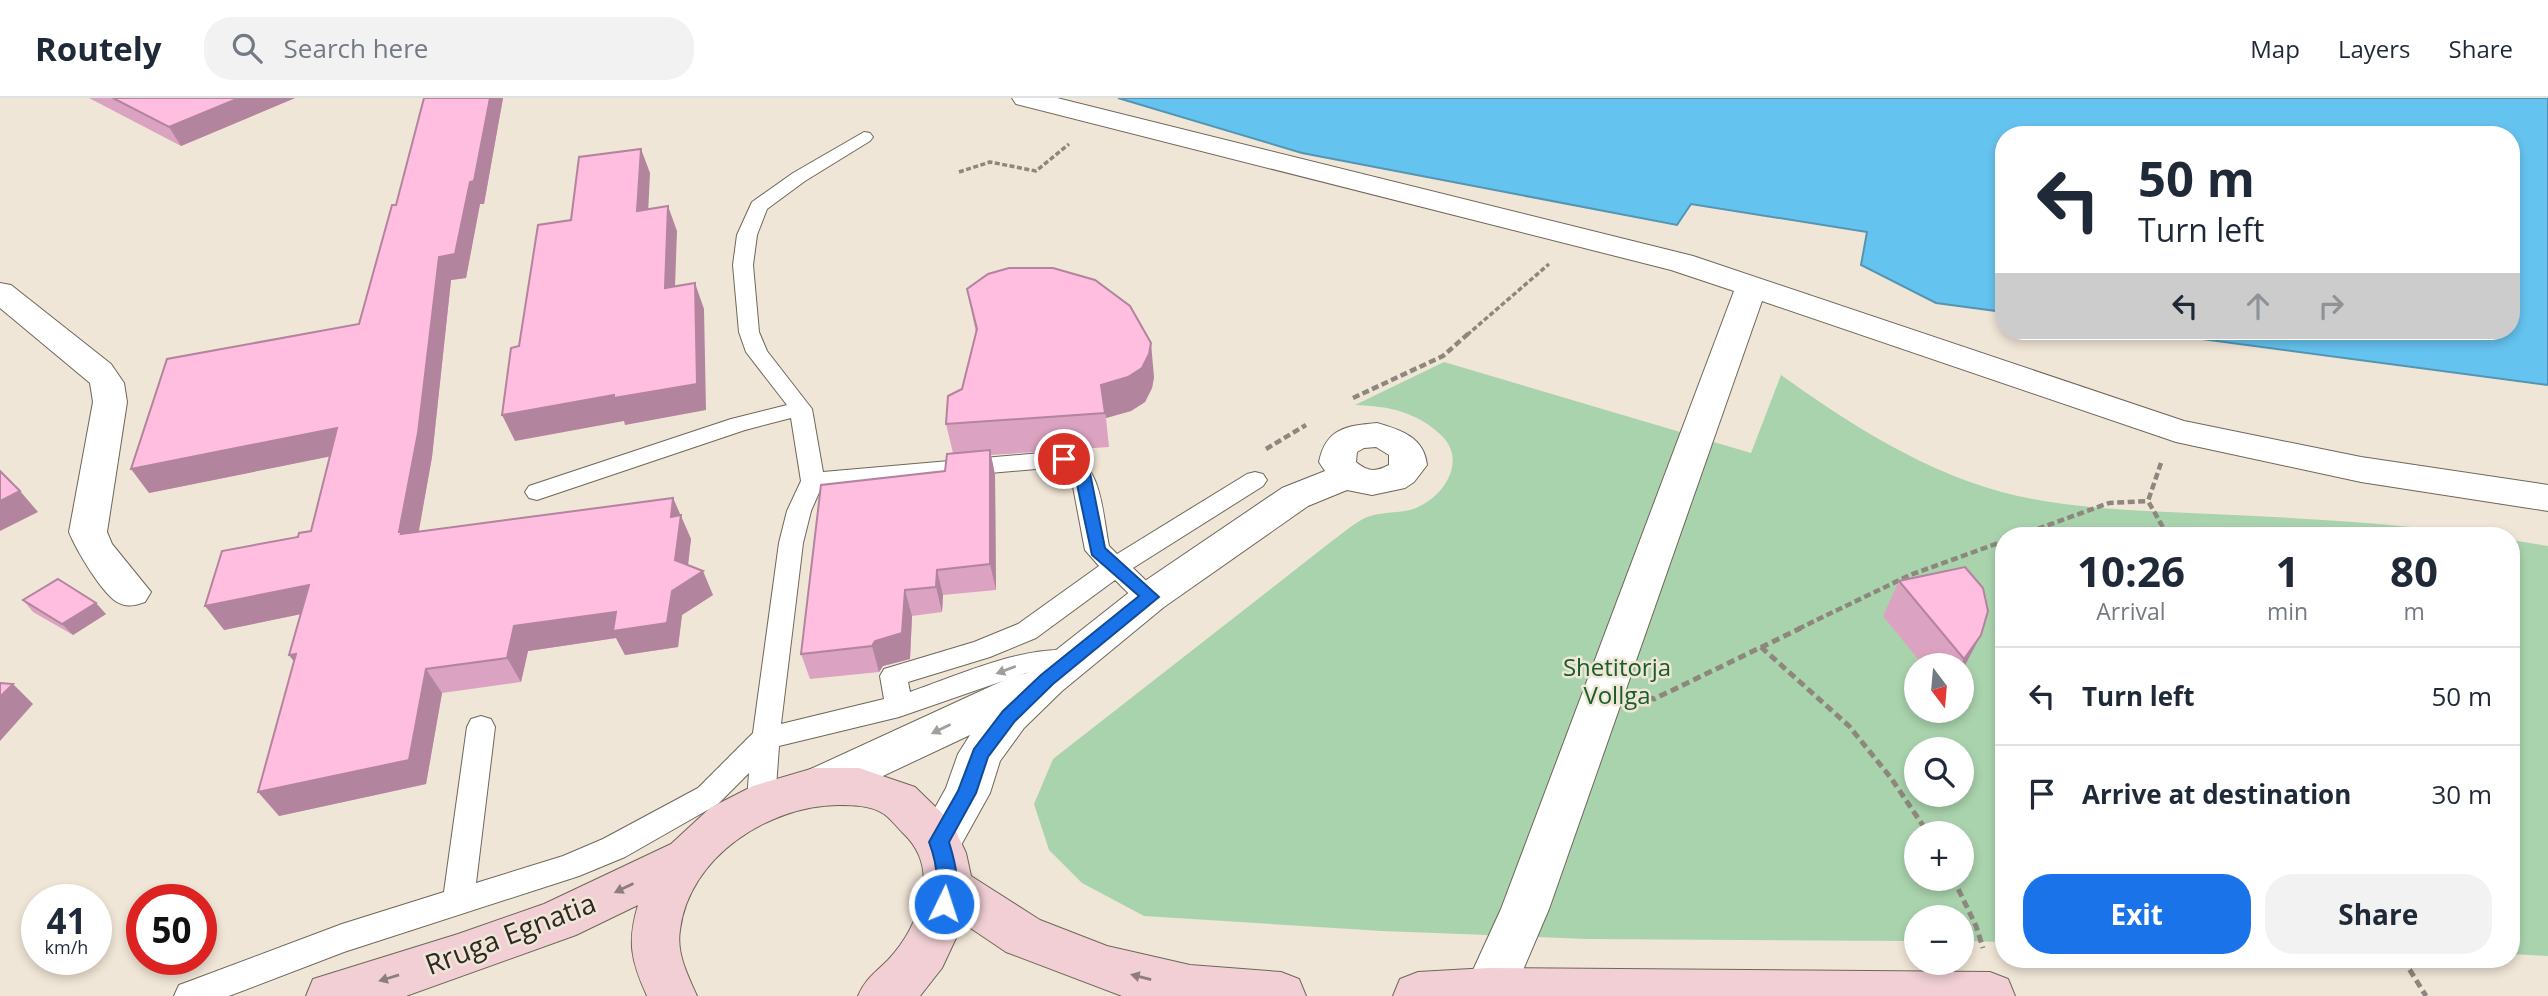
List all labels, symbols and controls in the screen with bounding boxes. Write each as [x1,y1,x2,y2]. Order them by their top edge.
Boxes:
search box [204,17,694,80]
text: Routely [35,26,162,71]
icon: search [228,29,266,67]
text: Search here [284,30,428,66]
text: Map [2250,32,2300,65]
text: Layers [2338,32,2411,65]
text: Share [2449,32,2513,65]
text: 50 m [2138,145,2255,211]
icon: left [2023,154,2114,245]
text: Turn left [2138,208,2264,251]
icon: left [2166,287,2204,325]
icon: ahead [2239,287,2277,325]
icon: right [2312,287,2350,325]
pin [1034,429,1094,489]
icon: arrive [1045,440,1083,478]
text: 10:26 [2077,542,2185,599]
text: 1 [2275,542,2300,599]
text: 80 [2390,542,2438,599]
text: Arrival [2096,595,2166,627]
text: min [2267,595,2308,627]
text: m [2403,595,2425,627]
park label: Shetitorja Vollga [1563,650,1671,711]
north arrow [1904,653,1974,723]
map controls [1904,653,1974,975]
one-way arrow [995,665,1016,676]
icon: left [2023,677,2061,715]
text: Turn left [2082,678,2194,714]
text: 50 m [2431,678,2492,714]
one-way arrow [931,724,951,735]
button: search [1904,737,1974,807]
icon: arrive [2023,775,2061,813]
text: Arrive at destination [2082,776,2351,812]
text: 30 m [2431,776,2492,812]
button: + [1904,821,1974,891]
position arrow [907,867,981,941]
button: Exit [2023,874,2251,954]
button: Share [2265,874,2492,954]
street label: Rruga Egnatia [419,883,601,983]
one-way arrow [613,883,634,894]
speed limit sign: 50 [126,884,217,975]
text: 41 [46,897,87,944]
button: − [1904,905,1974,975]
text: km/h [45,935,88,959]
one-way arrow [1130,971,1152,982]
one-way arrow [378,973,399,984]

